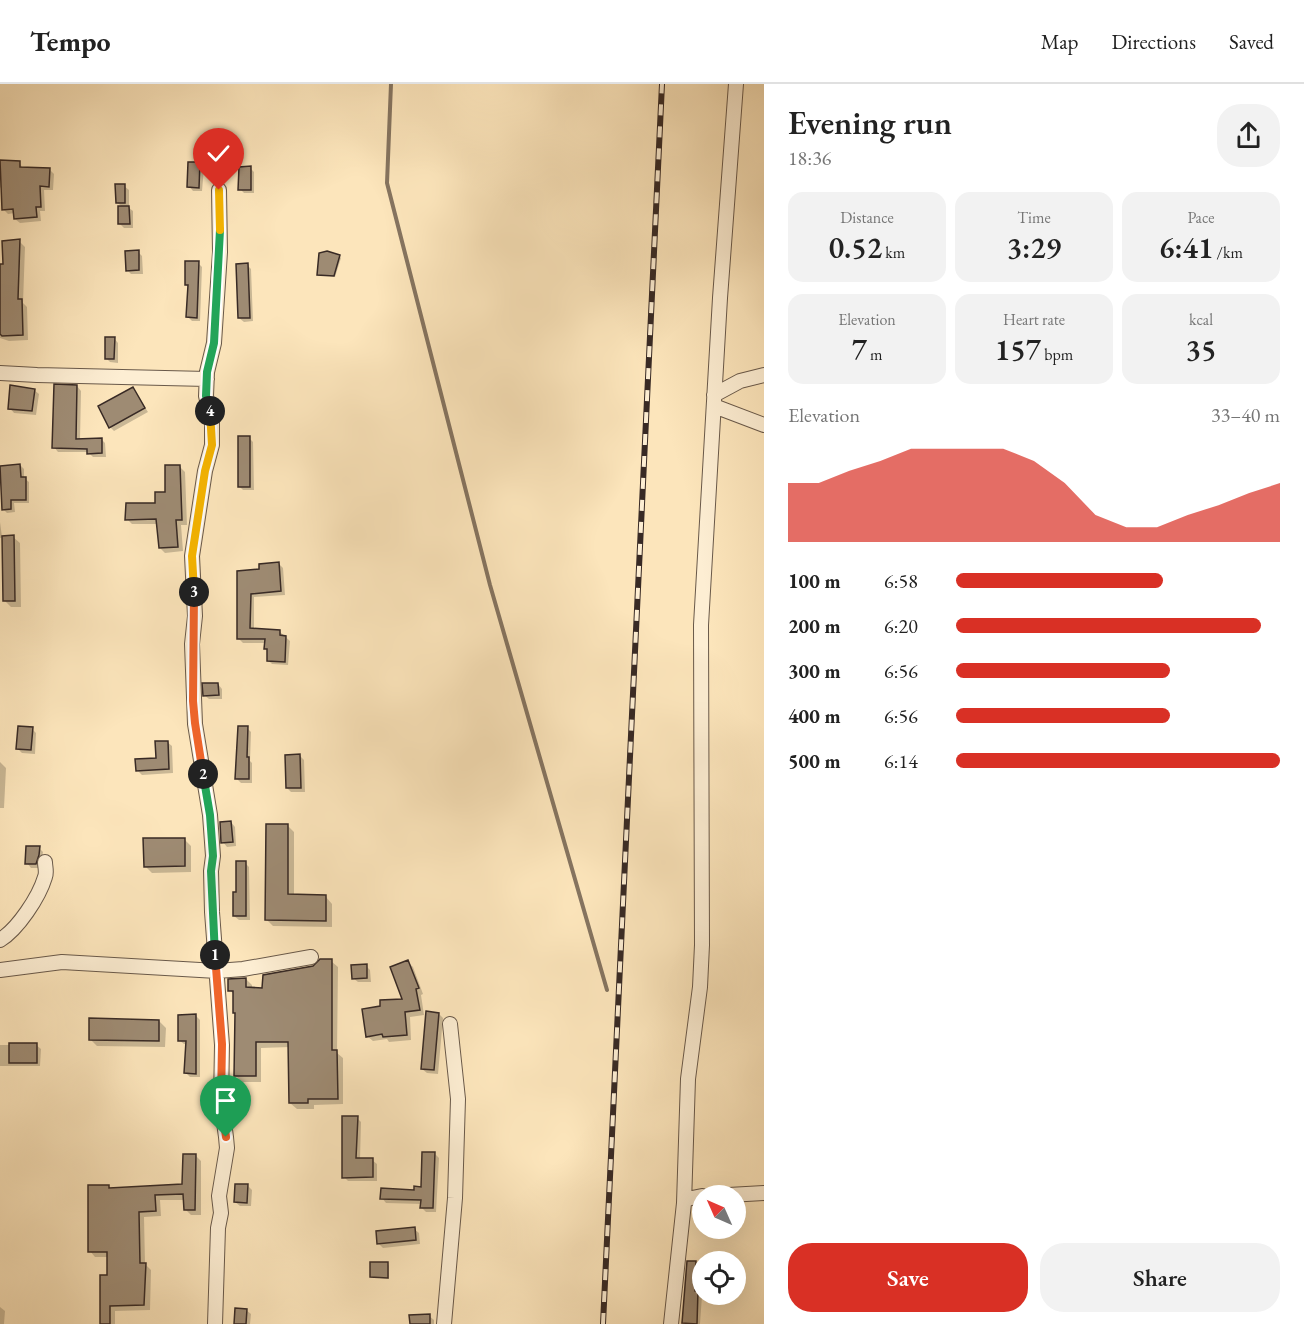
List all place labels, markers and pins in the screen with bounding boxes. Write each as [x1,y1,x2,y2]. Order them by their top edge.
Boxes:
pin [193,128,244,190]
pin: 4 [195,396,225,426]
pin: 3 [179,577,209,607]
pin: 2 [188,759,218,789]
pin: 1 [200,940,230,970]
pin [200,1075,251,1137]

